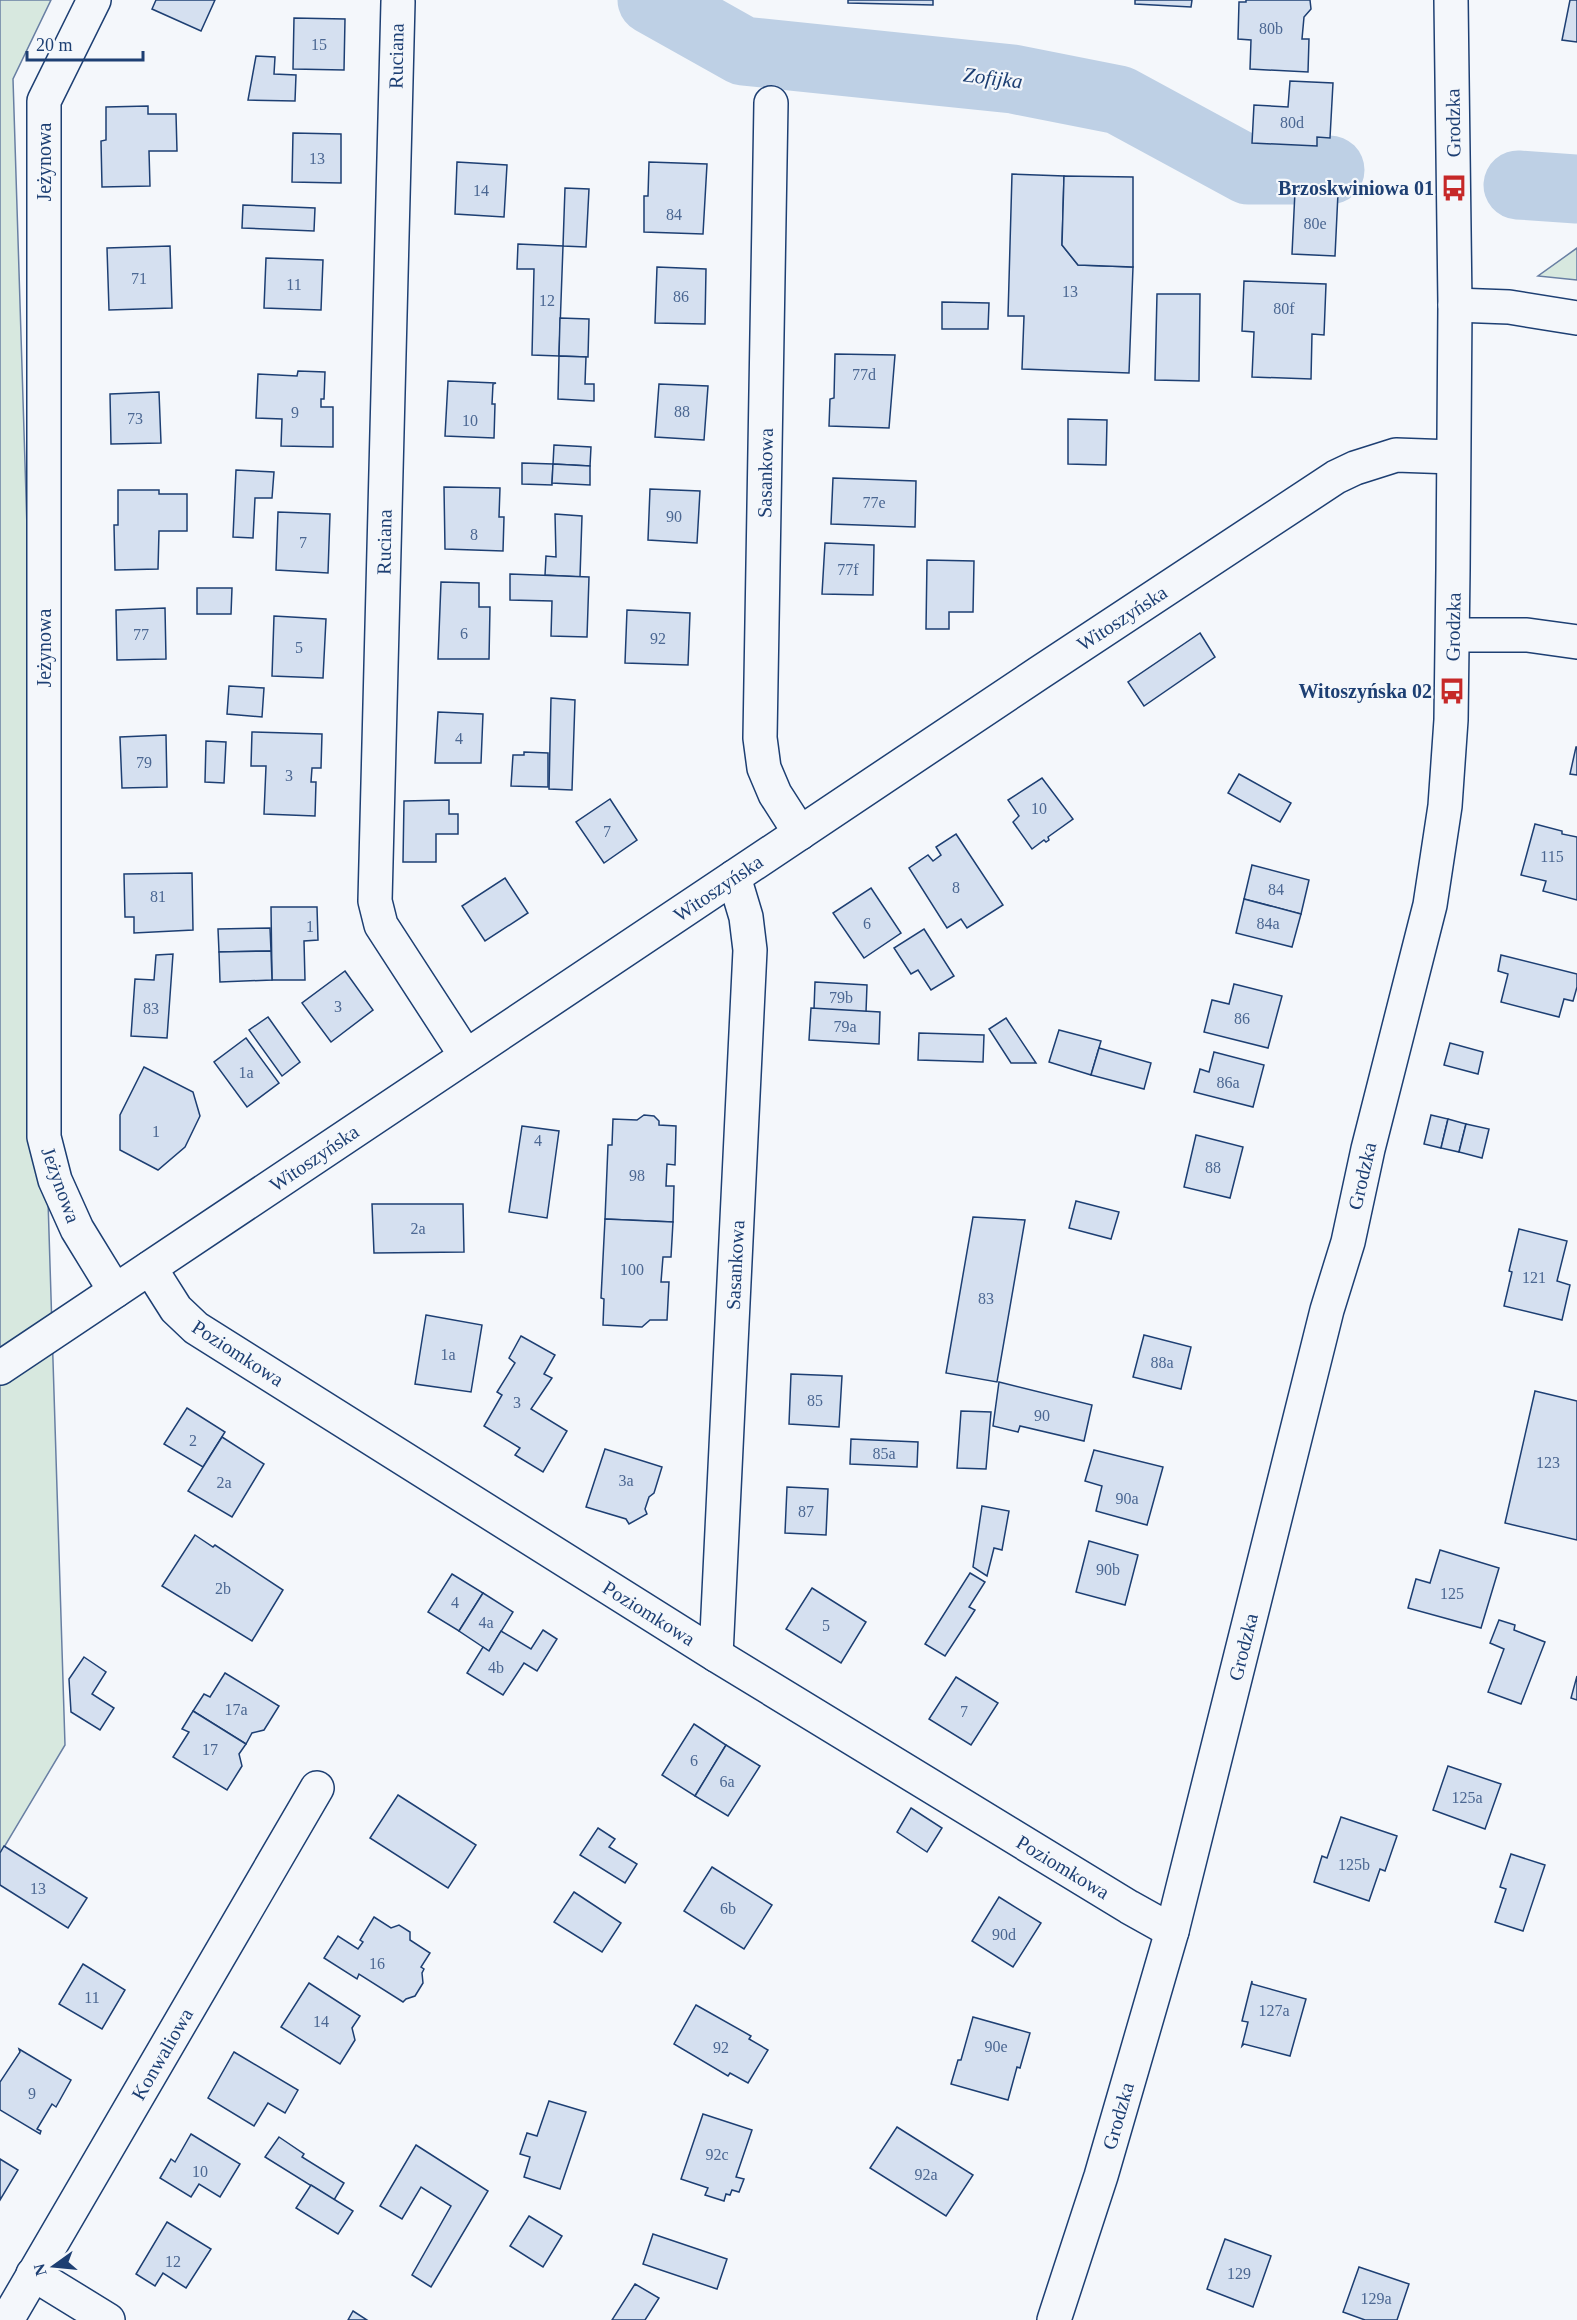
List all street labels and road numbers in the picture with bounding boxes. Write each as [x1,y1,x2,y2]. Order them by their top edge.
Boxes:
street label: Ruciana [384,23,408,89]
street label: Grodzka [1441,88,1465,158]
street label: Jeżynowa [33,122,56,201]
street label: Sasankowa [753,428,777,518]
street label: Ruciana [372,509,396,575]
street label: Witoszyńska [1073,581,1172,656]
street label: Grodzka [1441,592,1465,662]
street label: Jeżynowa [33,608,56,687]
street label: Witoszyńska [669,850,767,927]
street label: Witoszyńska [265,1120,363,1197]
street label: Grodzka [1344,1140,1380,1212]
street label: Jeżynowa [36,1144,85,1226]
street label: Sasankowa [722,1219,748,1311]
street label: Poziomkowa [188,1315,288,1391]
street label: Poziomkowa [599,1576,699,1650]
street label: Grodzka [1224,1611,1262,1683]
street label: Poziomkowa [1013,1831,1114,1903]
street label: Konwaliowa [127,2004,197,2104]
street label: Grodzka [1098,2080,1138,2152]

